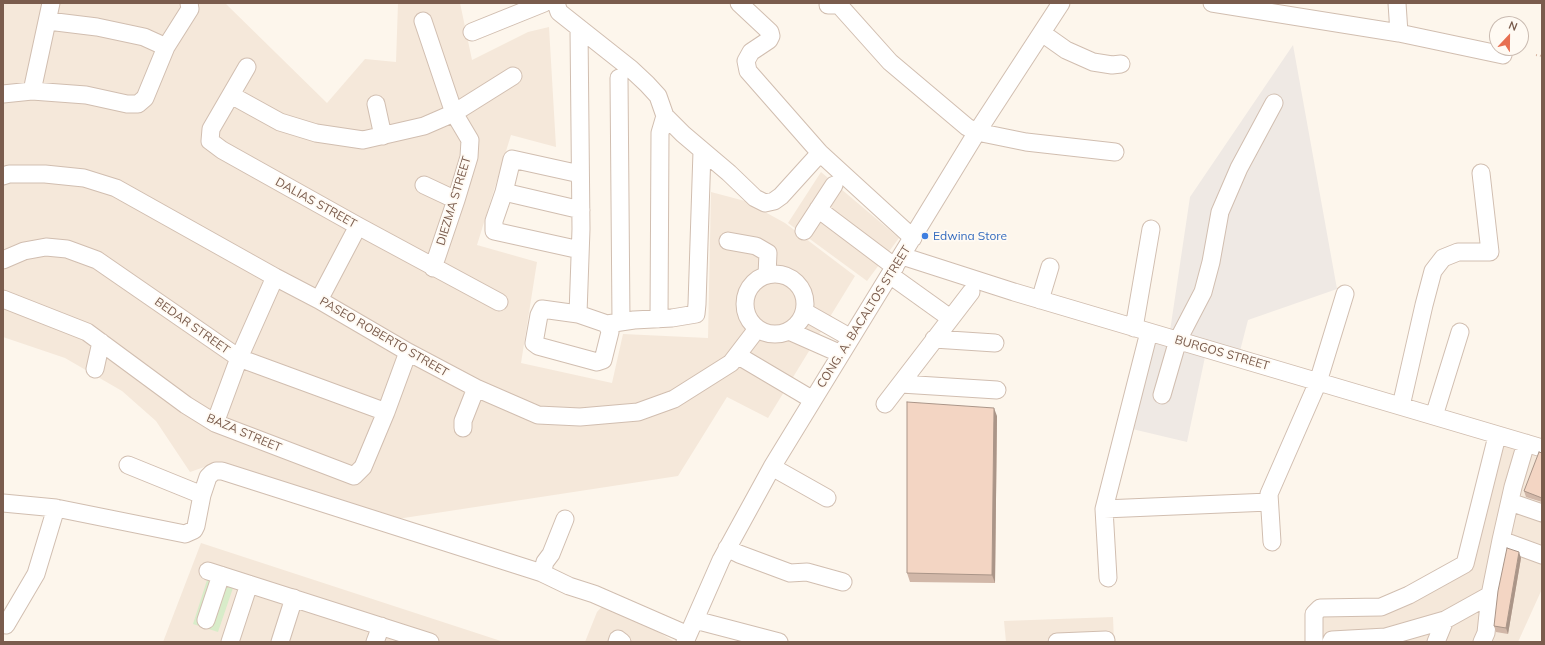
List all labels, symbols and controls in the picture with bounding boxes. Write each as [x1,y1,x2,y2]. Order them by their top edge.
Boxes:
north arrow [1489,16,1529,56]
text: N [1507,18,1520,34]
street label: DIEZMA STREET [434,155,474,247]
street label: DALIAS STREET [273,175,359,231]
place label: Edwina Store [933,229,1007,243]
marker: Edwina Store [920,231,930,241]
street label: CONG. A. BACALTOS STREET [814,243,914,391]
street label: PASEO ROBERTO STREET [317,294,451,380]
street label: BEDAR STREET [152,295,232,357]
street label: BURGOS STREET [1173,333,1271,373]
street label: BAZA STREET [204,411,284,455]

